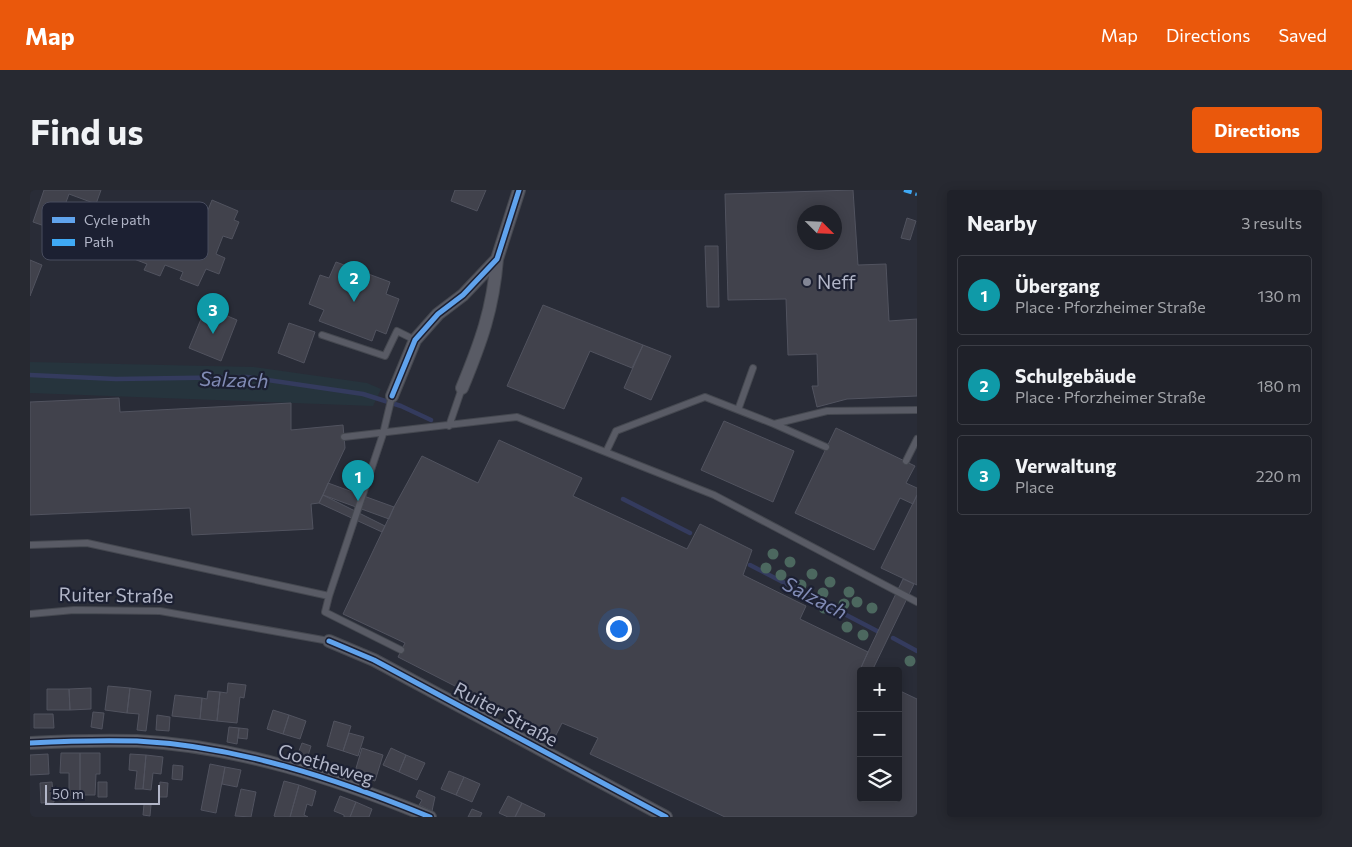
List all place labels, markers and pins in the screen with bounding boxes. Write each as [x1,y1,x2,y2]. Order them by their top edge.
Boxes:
pin: 2 [338,261,370,302]
place label: Neff [817,270,856,293]
marker: Neff [801,276,813,288]
pin: 3 [197,293,229,334]
pin: 1 [342,460,374,501]

